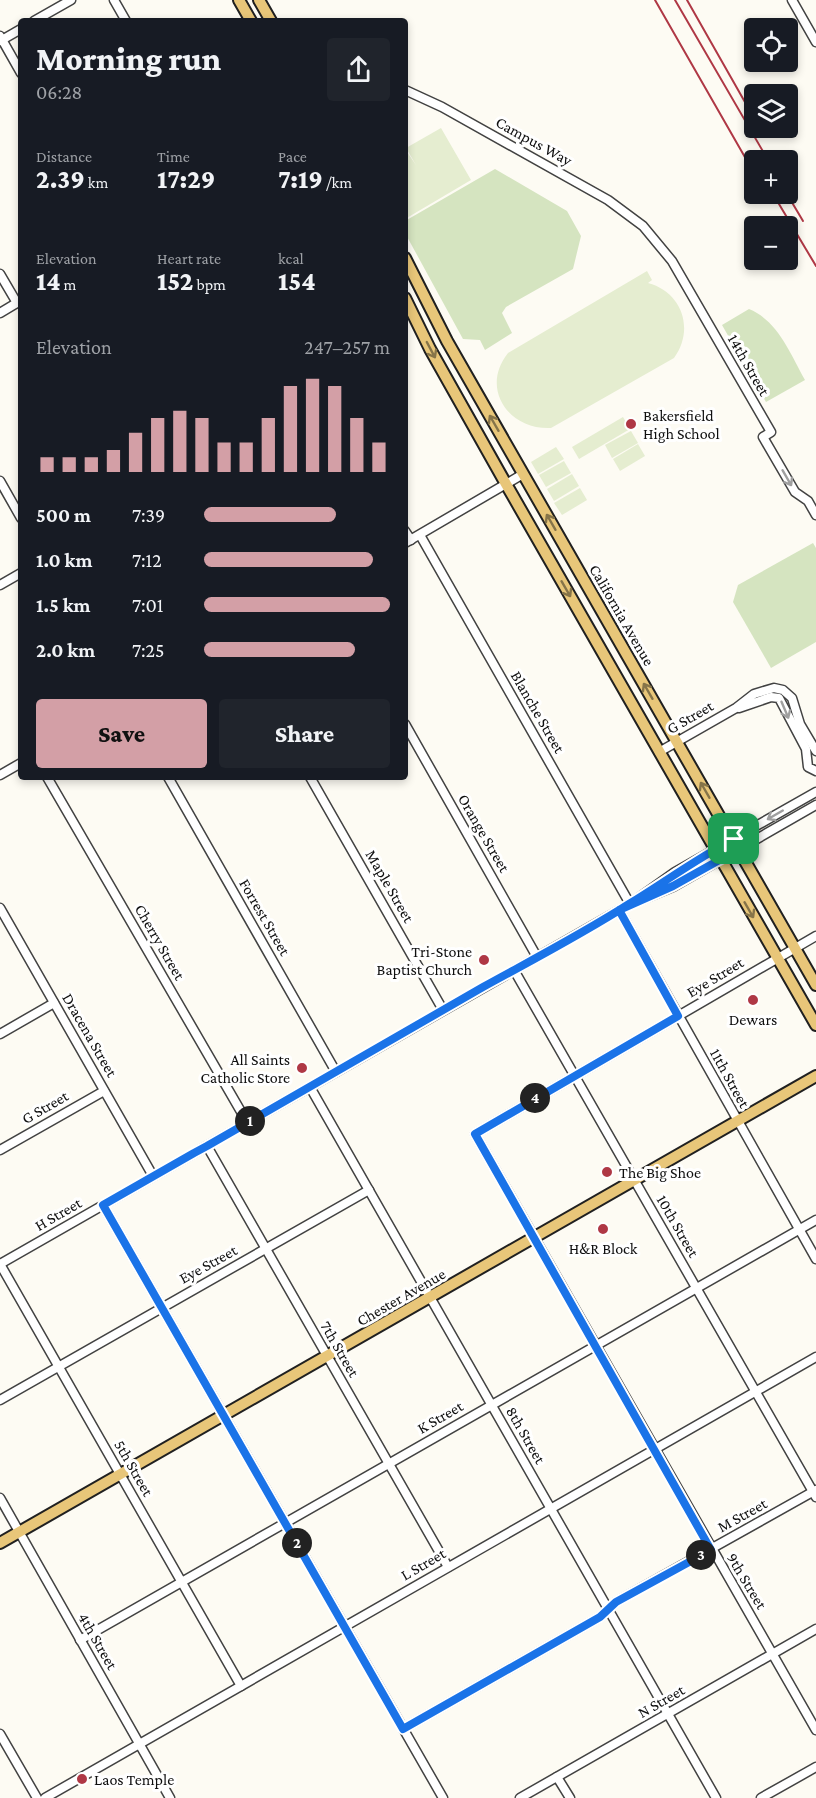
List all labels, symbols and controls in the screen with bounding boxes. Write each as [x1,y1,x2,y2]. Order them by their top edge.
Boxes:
map controls [744,18,798,270]
button: locate [744,18,798,72]
button: share [327,38,390,101]
text: Morning run [36,40,221,77]
text: 06:28 [36,81,82,103]
button: layers [744,84,798,138]
street label: Campus Way [492,113,576,170]
text: Distance [36,148,92,165]
text: Time [157,148,190,165]
text: Pace [278,148,307,165]
button: + [744,150,798,204]
text: 2.39 [36,165,85,194]
text: 17:29 [157,165,215,194]
text: 7:19 [278,165,323,194]
text: km [85,174,108,191]
text: /km [323,174,352,191]
button: − [744,216,798,270]
text: Elevation [36,250,97,267]
text: Heart rate [157,250,221,267]
text: kcal [278,250,304,267]
text: 14 [36,267,60,296]
text: 152 [157,267,193,296]
text: 154 [278,267,315,296]
text: m [60,276,76,293]
text: bpm [193,276,226,293]
street label: 14th Street [725,331,774,399]
text: Elevation [36,336,112,358]
text: 247–257 m [304,336,390,358]
one-way arrow [426,341,437,359]
place label: Bakersfield High School [643,407,720,443]
one-way arrow [488,415,500,432]
marker: Bakersfield High School [624,417,638,431]
one-way arrow [781,469,793,486]
text: 500 m [36,504,91,526]
text: 7:39 [132,504,165,526]
one-way arrow [545,514,557,531]
text: 1.0 km [36,549,92,571]
text: 7:12 [132,549,162,571]
street label: California Avenue [586,561,658,669]
one-way arrow [560,580,572,597]
text: 1.5 km [36,594,91,616]
text: 7:01 [132,594,163,616]
text: 2.0 km [36,639,95,661]
text: 7:25 [132,639,164,661]
street label: Blanche Street [508,668,569,757]
one-way arrow [642,683,654,700]
street label: G Street [664,697,717,737]
button: Save [36,699,207,768]
button: Share [219,699,390,768]
one-way arrow [780,700,791,718]
one-way arrow [699,782,711,799]
street label: Orange Street [454,791,514,876]
one-way arrow [767,810,784,822]
pin [708,813,759,864]
icon: arrive [717,822,750,855]
street label: Maple Street [362,847,418,926]
street label: Forrest Street [236,876,294,959]
street label: Cherry Street [131,901,189,984]
one-way arrow [743,901,755,918]
place label: Tri-Stone Baptist Church [376,943,472,979]
marker: Tri-Stone Baptist Church [477,953,491,967]
street label: Eye Street [684,953,748,1001]
street label: Dracena Street [59,990,121,1080]
marker: Dewars [746,993,760,1007]
place label: Dewars [729,1011,777,1028]
street label: 11th Street [707,1045,754,1111]
place label: All Saints Catholic Store [200,1051,290,1086]
marker: All Saints Catholic Store [295,1061,309,1075]
pin: 4 [520,1083,550,1113]
street label: G Street [19,1087,72,1127]
text: 4 [531,1089,539,1106]
pin: 1 [235,1106,265,1136]
text: 1 [247,1112,253,1129]
place label: The Big Shoe [619,1164,701,1182]
marker: The Big Shoe [600,1165,614,1179]
street label: 10th Street [653,1192,703,1261]
street label: H Street [32,1194,85,1234]
marker: H&R Block [596,1222,610,1236]
place label: H&R Block [569,1240,638,1257]
street label: Eye Street [176,1241,241,1288]
street label: Chester Avenue [354,1265,448,1329]
street label: 7th Street [317,1318,363,1381]
street label: K Street [414,1397,466,1437]
street label: 8th Street [503,1404,549,1467]
street label: 5th Street [111,1437,157,1500]
street label: M Street [714,1494,770,1535]
pin: 2 [282,1528,312,1558]
text: 2 [293,1534,301,1551]
pin: 3 [686,1540,716,1570]
street label: L Street [398,1544,449,1583]
text: 3 [697,1546,705,1563]
street label: 9th Street [724,1550,771,1613]
street label: 4th Street [75,1610,121,1673]
street label: N Street [635,1681,688,1721]
place label: Laos Temple [94,1771,174,1789]
marker: Laos Temple [75,1772,89,1786]

